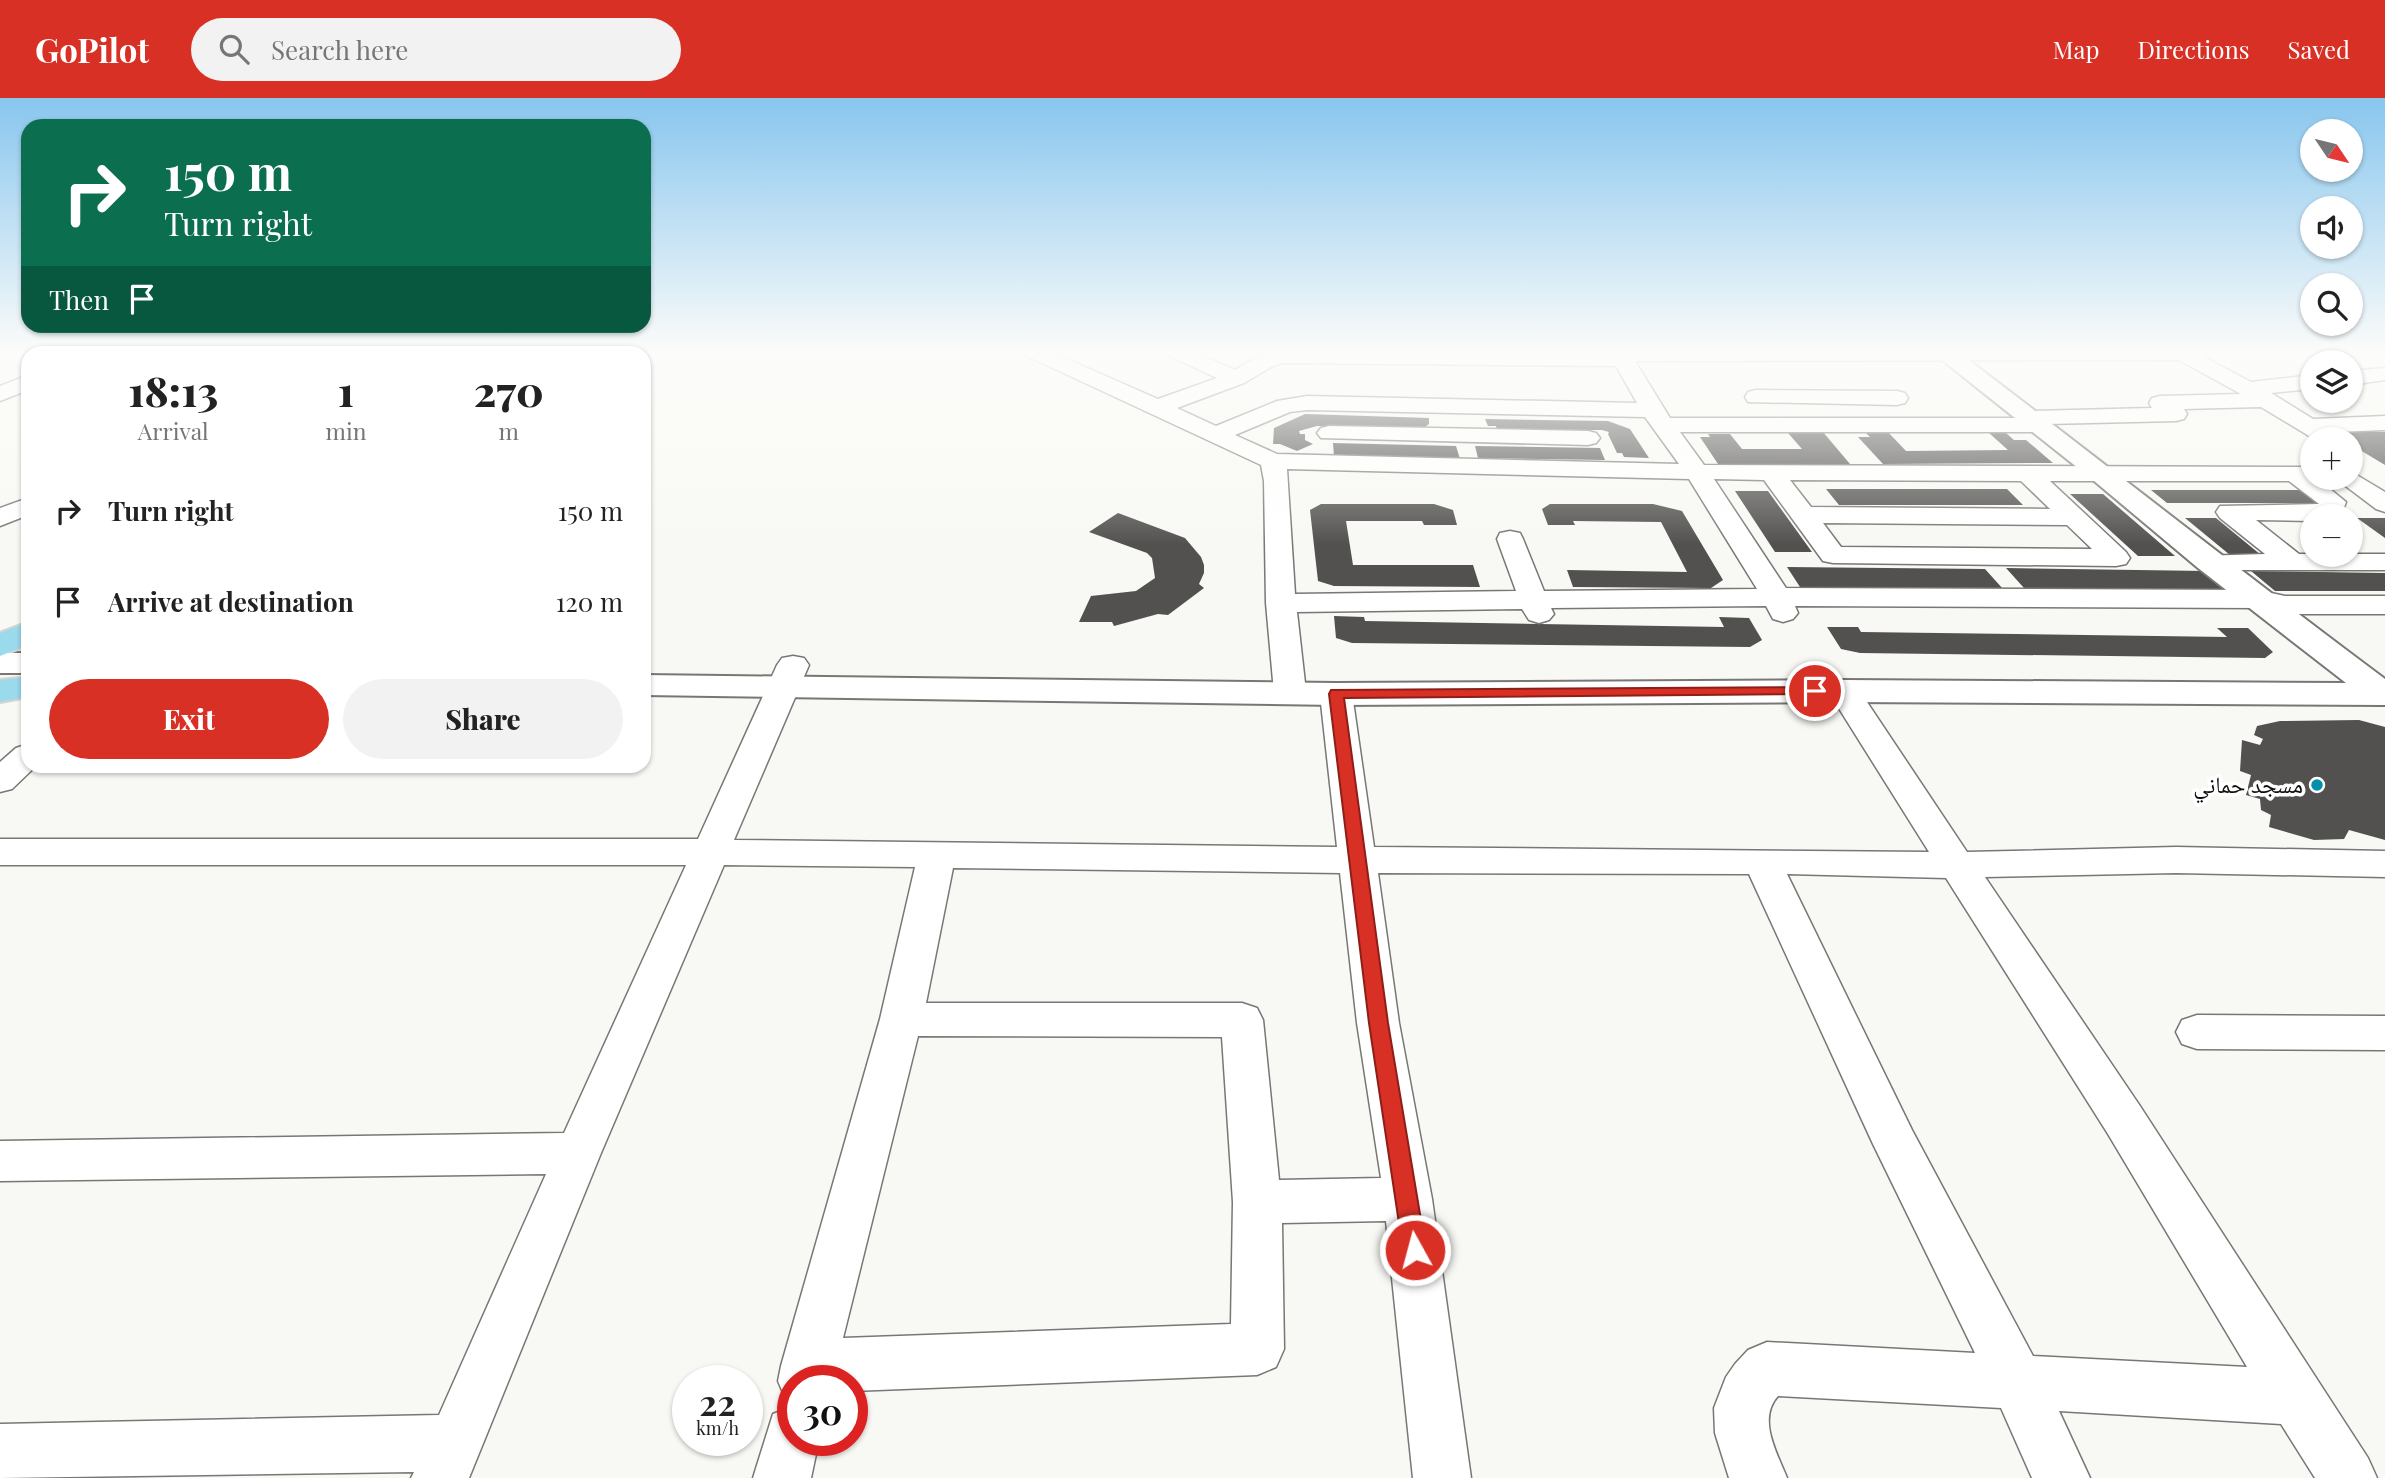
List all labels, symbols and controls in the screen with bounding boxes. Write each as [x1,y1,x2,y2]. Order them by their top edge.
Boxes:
search box [191,18,681,81]
text: GoPilot [35,27,149,71]
icon: search [215,30,253,68]
text: Search here [271,32,408,67]
text: Map [2053,33,2099,65]
text: Directions [2137,33,2250,65]
text: Saved [2288,33,2350,65]
north arrow [2300,119,2362,182]
map controls [2300,119,2363,567]
text: 150 m [164,138,292,203]
icon: right [49,147,140,238]
button: sound [2300,196,2363,259]
text: Turn right [164,201,312,244]
button: search [2300,273,2363,336]
icon: arrive [123,280,161,318]
text: Then [49,282,109,317]
button: layers [2300,350,2363,413]
text: 18:13 [128,362,218,418]
text: 1 [338,362,354,418]
text: 270 [474,362,544,418]
text: Arrival [138,415,209,446]
text: min [326,415,366,446]
text: m [498,415,519,446]
button: + [2300,427,2363,490]
icon: right [49,492,87,530]
text: Turn right [108,493,234,528]
text: 150 m [558,493,623,528]
button: − [2300,504,2363,567]
icon: arrive [49,583,87,621]
text: Arrive at destination [108,584,354,619]
text: 120 m [556,584,623,619]
pin [1785,661,1845,721]
icon: arrive [1796,672,1834,710]
button: Exit [49,679,329,759]
button: Share [343,679,623,759]
place label: مسجد حماني [2193,768,2303,804]
marker: مسجد حماني [2309,777,2325,793]
position arrow [1378,1213,1452,1287]
speed limit sign: 30 [777,1365,868,1456]
text: 22 [699,1378,736,1425]
text: km/h [696,1416,739,1440]

